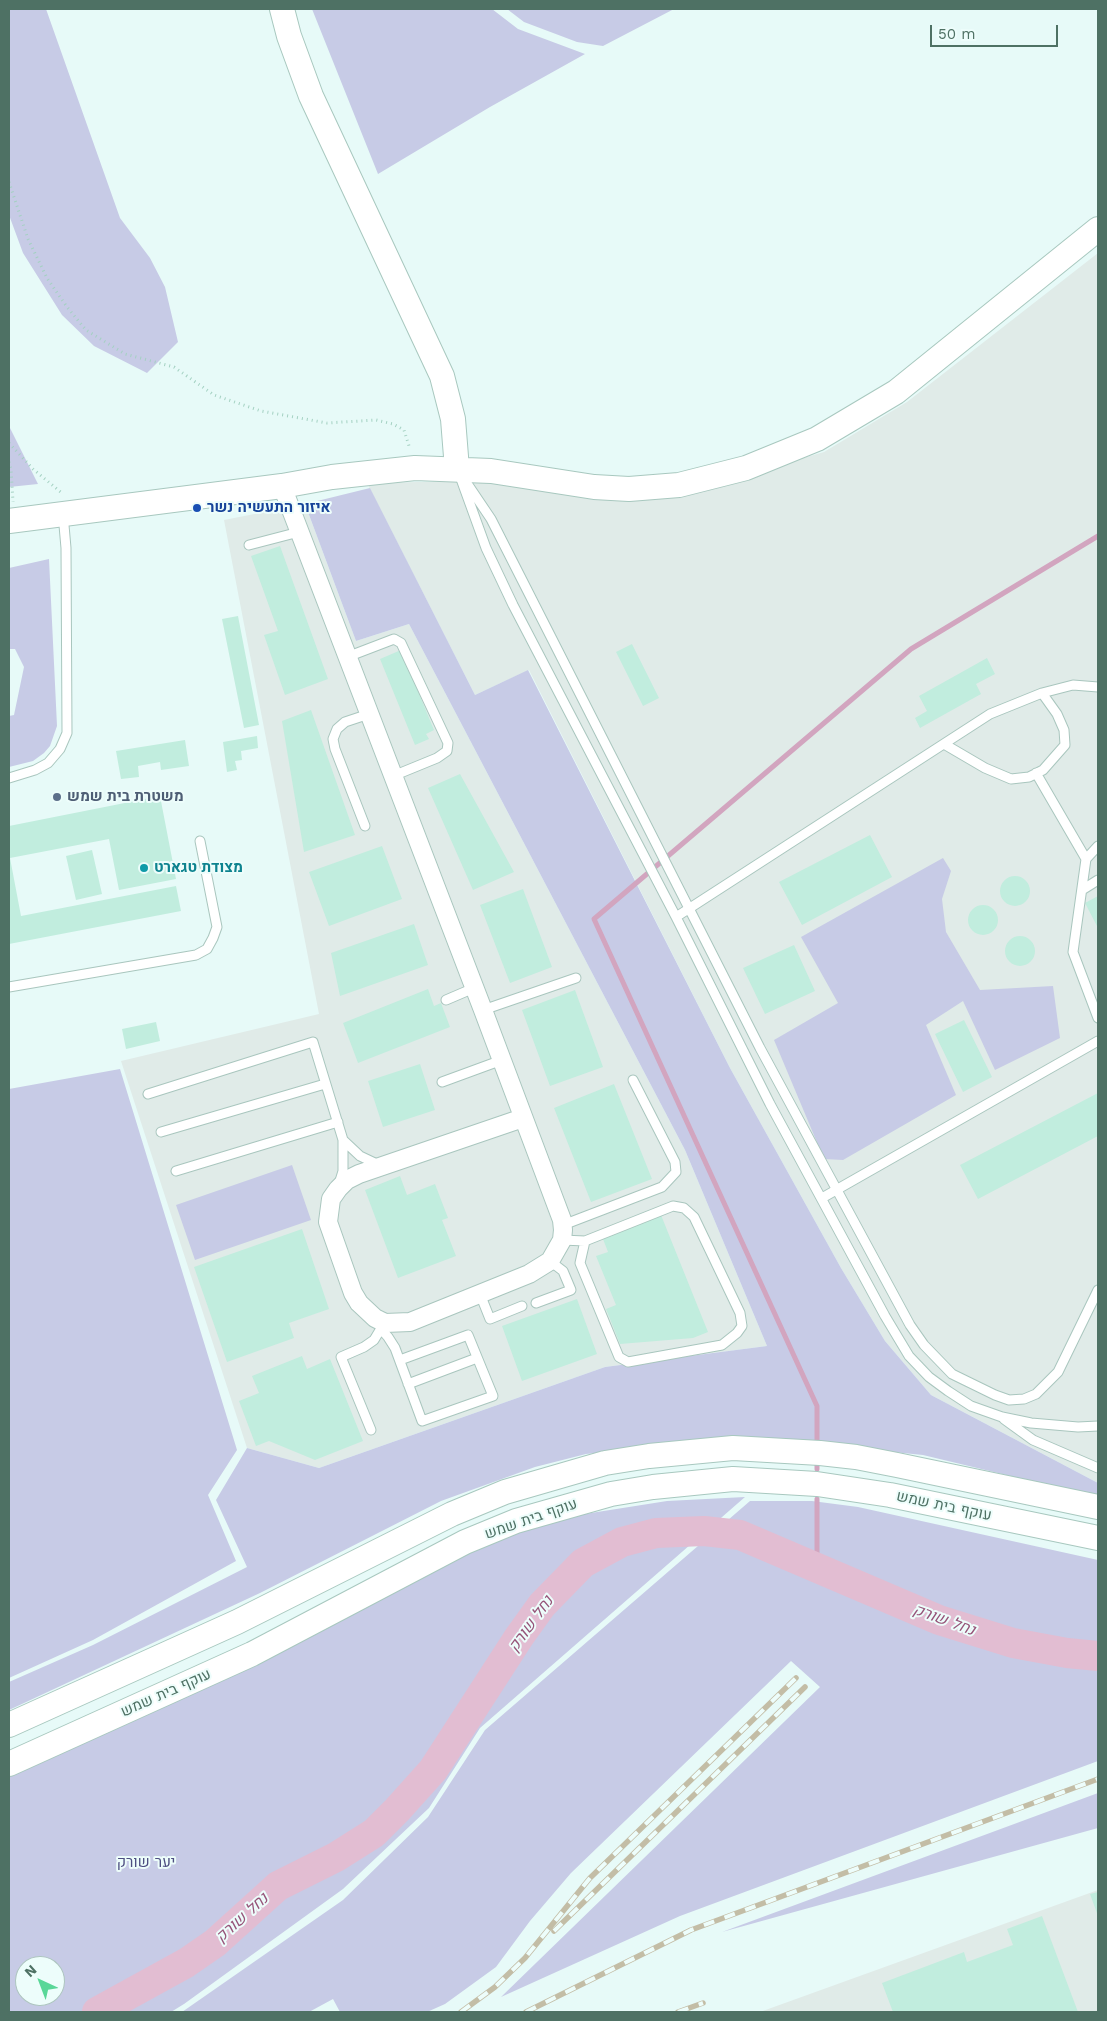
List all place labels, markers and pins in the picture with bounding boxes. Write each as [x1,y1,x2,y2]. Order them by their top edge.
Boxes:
place label: איזור התעשיה נשר [207,499,331,517]
marker: איזור התעשיה נשר [191,502,203,514]
place label: משטרת בית שמש [67,788,184,806]
marker: משטרת בית שמש [51,791,63,803]
place label: מצודת טגארט [154,859,243,877]
marker: מצודת טגארט [138,862,150,874]

